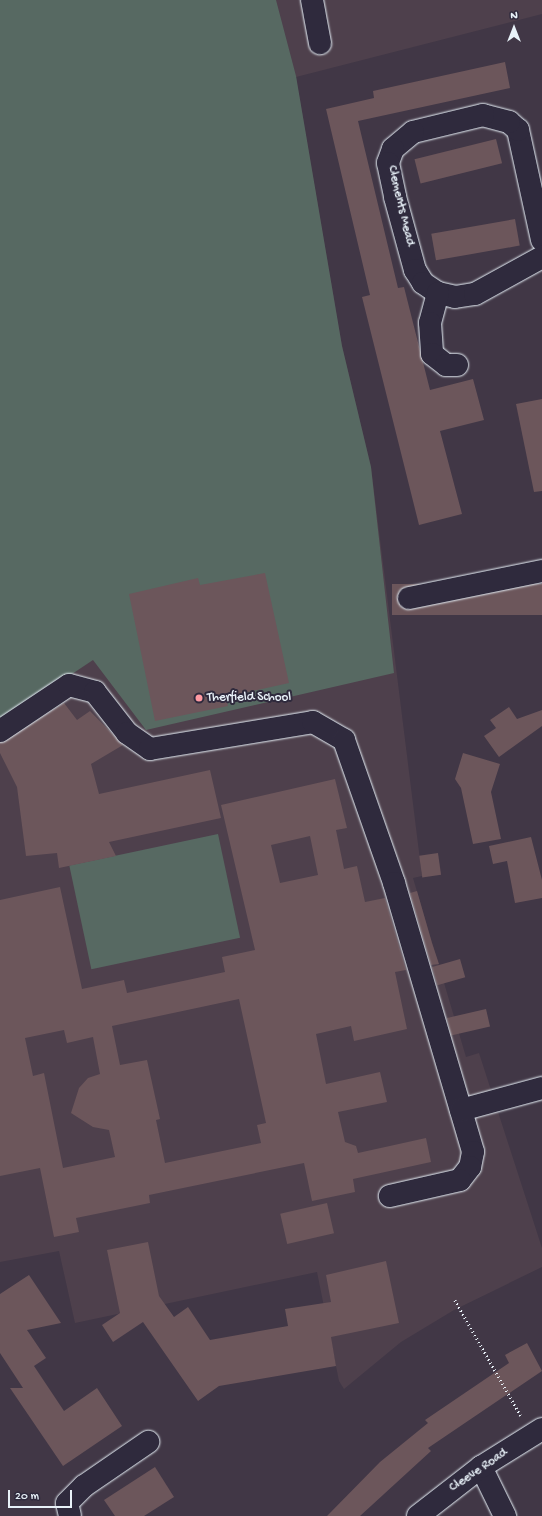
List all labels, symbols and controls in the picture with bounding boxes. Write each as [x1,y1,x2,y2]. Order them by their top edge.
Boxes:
north arrow [494,8,534,48]
text: N [510,10,518,22]
street label: Clements Mead [383,164,417,248]
place label: Therfield School [207,690,291,706]
marker: Therfield School [194,693,204,703]
street label: Cleeve Road [447,1446,511,1496]
scale bar [10,1482,74,1508]
text: 20 m [15,1490,39,1504]

